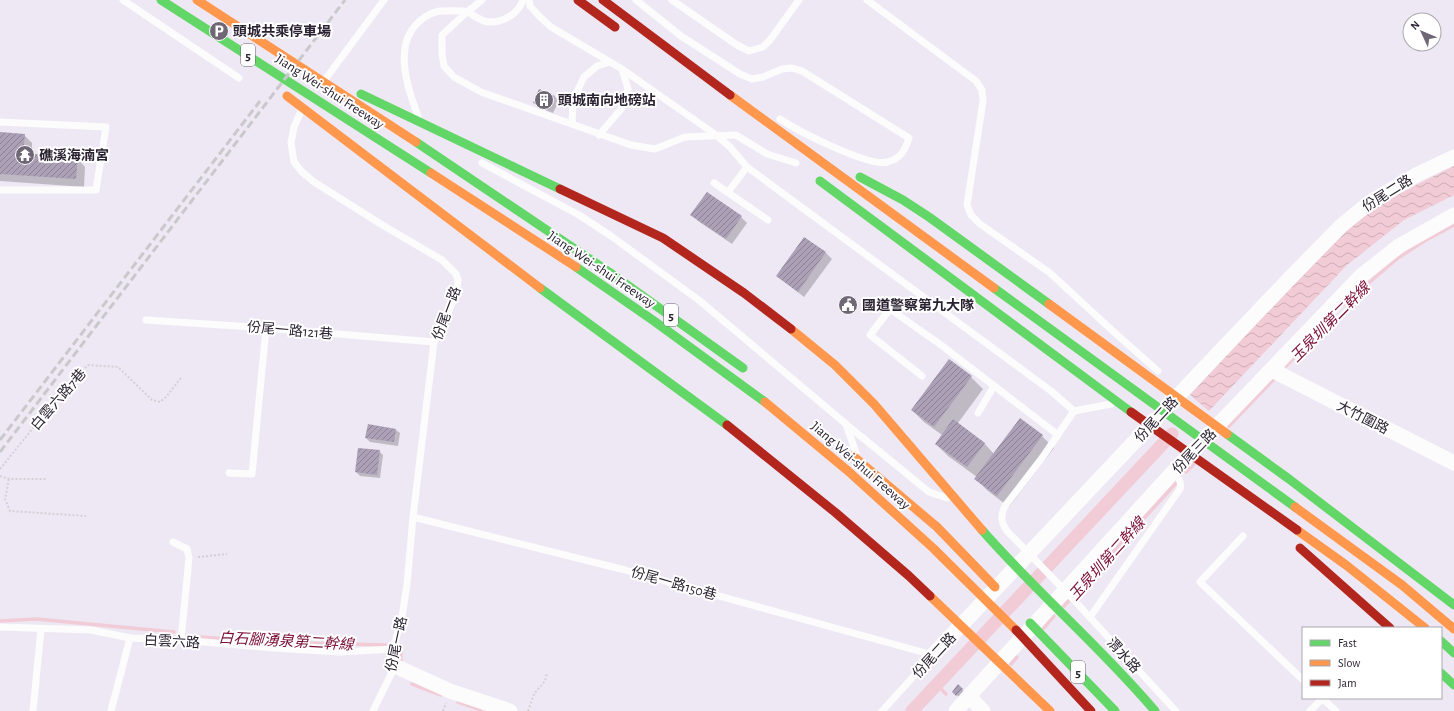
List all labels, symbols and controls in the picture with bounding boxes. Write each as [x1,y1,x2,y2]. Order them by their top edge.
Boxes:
north arrow [1402,12,1442,52]
text: N [1409,19,1422,32]
parking icon: 頭城共乘停車場 [208,20,230,42]
place label: 頭城共乘停車場 [233,23,331,39]
road number: 5 [241,44,255,66]
street label: Jiang Wei-shui Freeway [273,52,386,132]
building icon: 頭城南向地磅站 [533,89,555,111]
place label: 頭城南向地磅站 [558,92,656,108]
temple icon: 礁溪海湳宮 [14,144,36,166]
place label: 礁溪海湳宮 [39,147,109,163]
street label: 份尾二路 [1360,172,1415,215]
street label: Jiang Wei-shui Freeway [545,229,658,311]
water label: 玉泉圳第二幹線 [1287,278,1374,365]
street label: 份尾一路 [429,284,464,342]
public building icon: 國道警察第九大隊 [837,294,859,316]
place label: 國道警察第九大隊 [862,297,974,313]
road number: 5 [664,304,678,326]
street label: 份尾一路121巷 [246,319,333,342]
street label: 白雲六路7巷 [28,366,89,433]
street label: 份尾二路 [1132,394,1181,445]
street label: 大竹圍路 [1334,398,1391,437]
street label: Jiang Wei-shui Freeway [808,419,913,512]
street label: 份尾三路 [1170,426,1219,477]
water label: 玉泉圳第二幹線 [1066,513,1149,603]
street label: 份尾一路150巷 [629,564,718,603]
street label: 份尾一路 [383,615,410,673]
legend [1302,627,1442,699]
water label: 白石腳湧泉第二幹線 [218,629,356,653]
street label: 份尾二路 [910,630,959,681]
street label: 白雲六路 [144,633,200,650]
street label: 渭水路 [1104,635,1143,676]
text: Fast [1338,637,1357,649]
text: Slow [1338,657,1360,669]
road number: 5 [1071,661,1085,683]
text: Jam [1338,677,1357,689]

